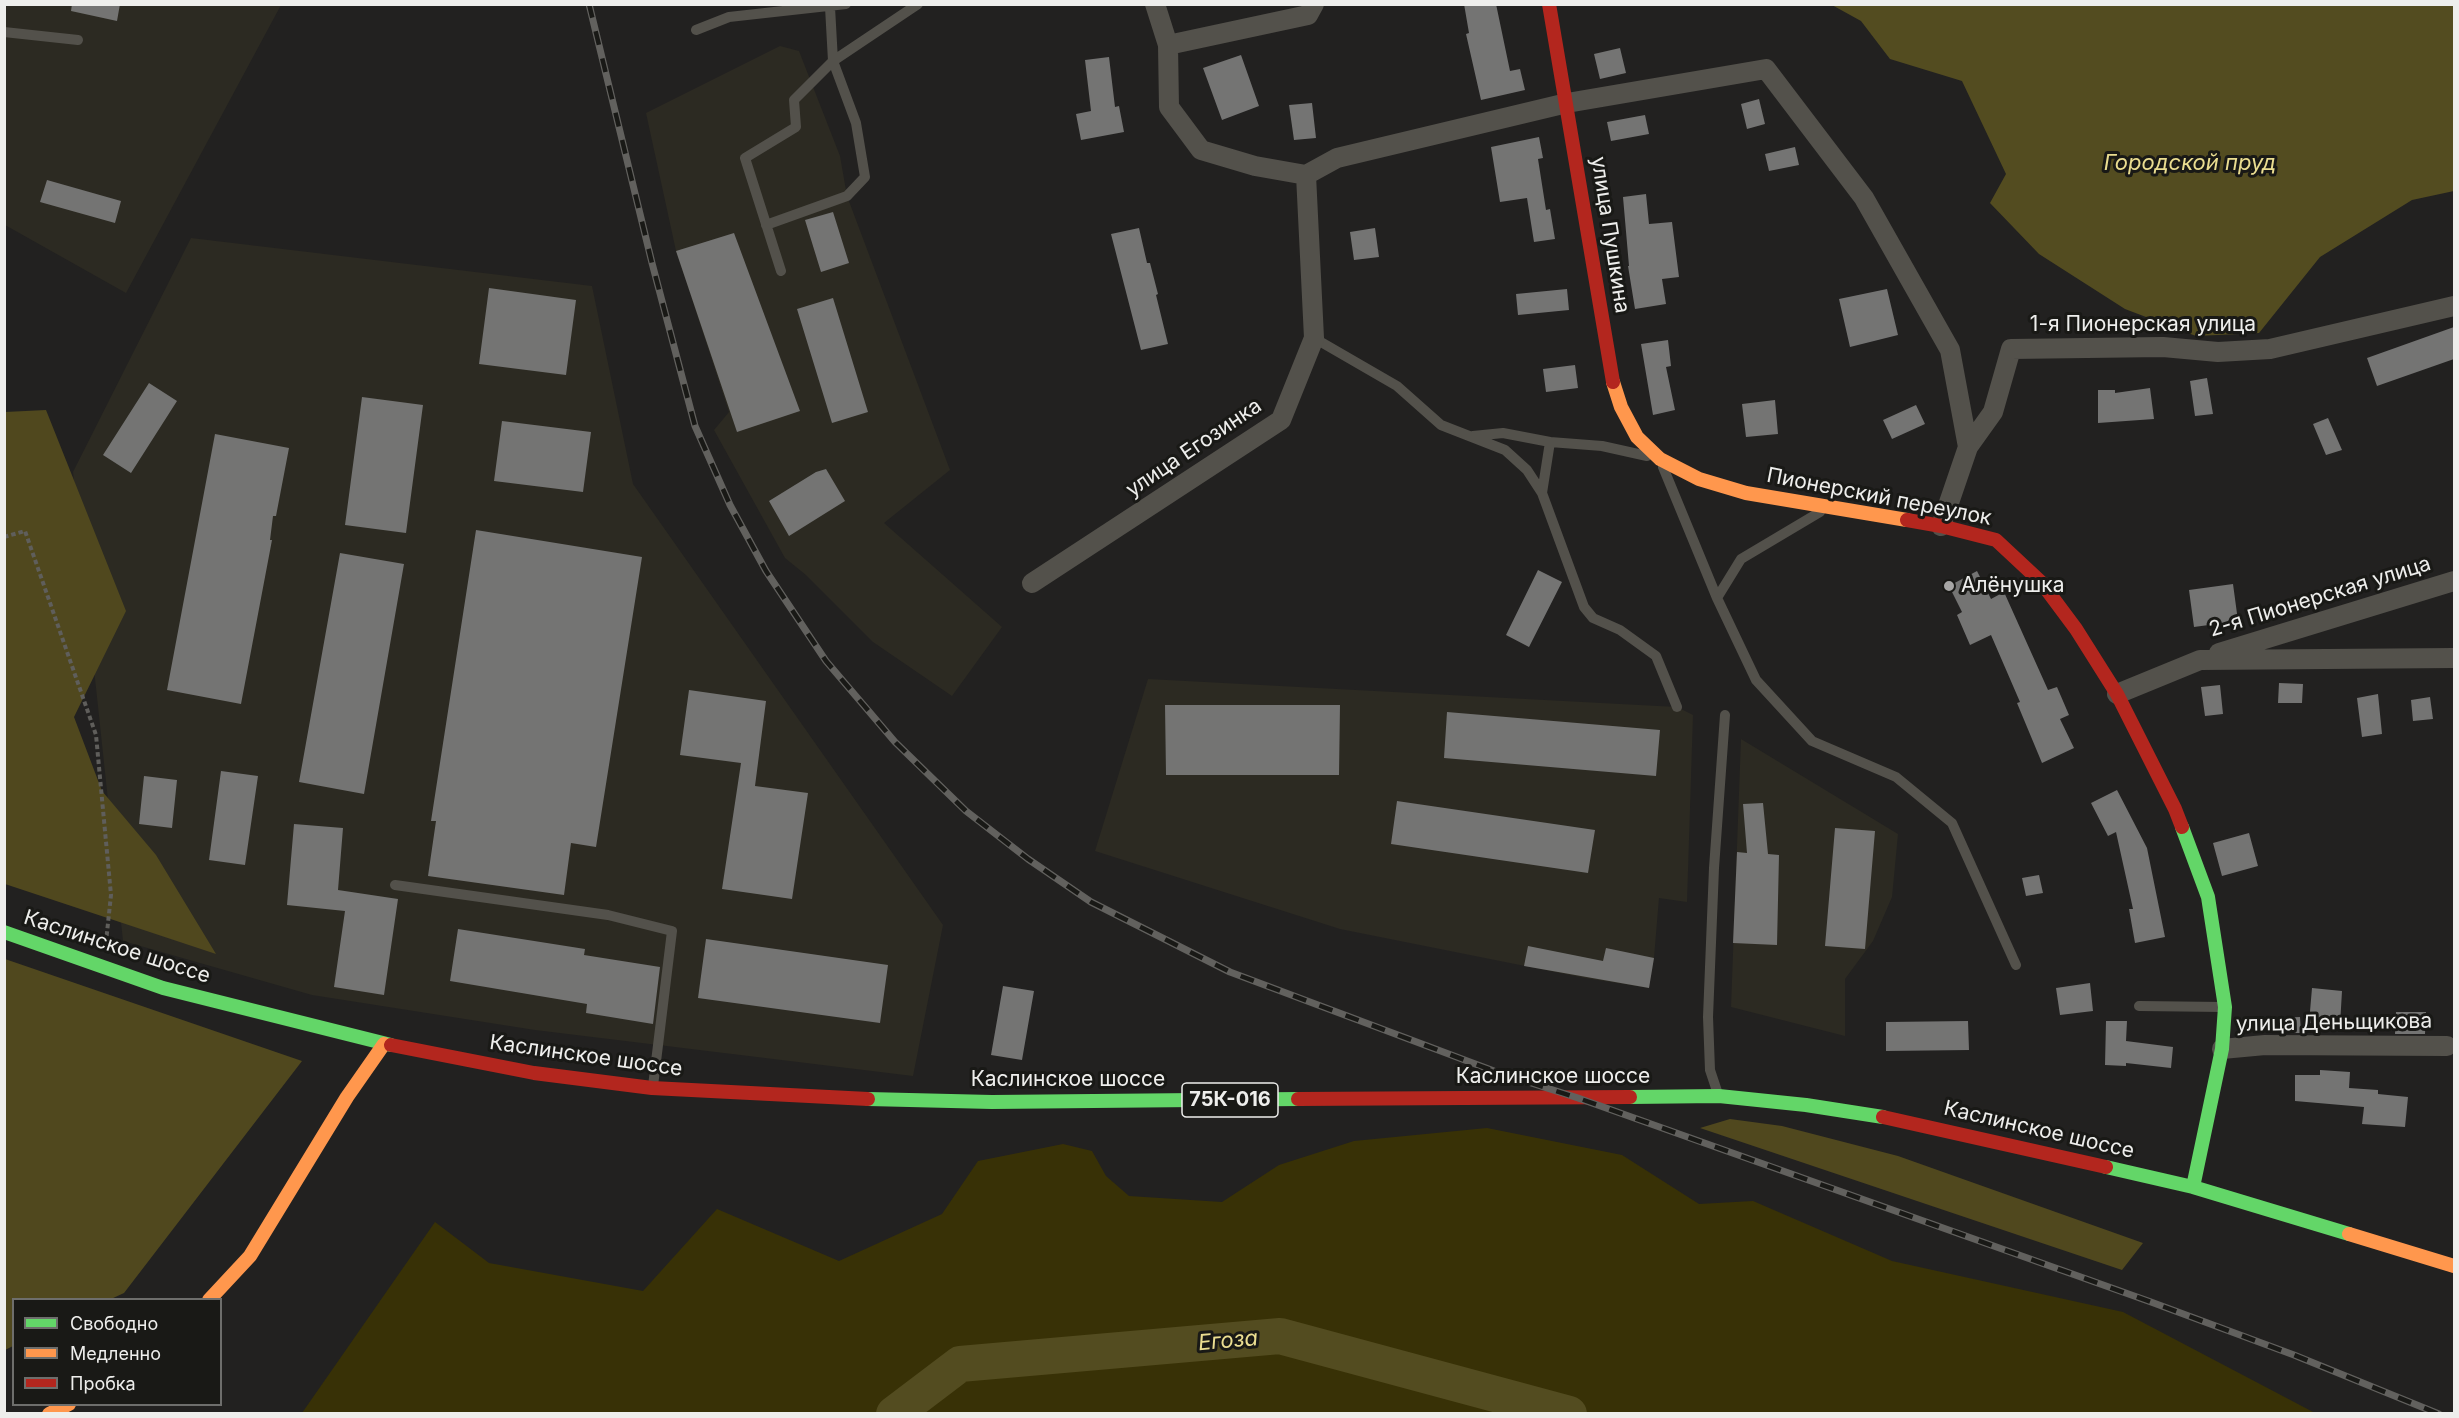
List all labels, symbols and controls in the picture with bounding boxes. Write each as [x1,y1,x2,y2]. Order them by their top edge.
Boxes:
water label: Городской пруд [2104,150,2276,176]
street label: улица Пушкина [1585,155,1635,315]
street label: 1-я Пионерская улица [2030,312,2256,338]
street label: улица Егозинка [1121,393,1267,503]
street label: Пионерский переулок [1764,463,1994,531]
street label: 2-я Пионерская улица [2206,551,2434,643]
place label: Алёнушка [1961,573,2064,599]
marker: Алёнушка [1942,579,1956,593]
street label: Каслинское шоссе [21,905,213,989]
street label: улица Деньщикова [2236,1009,2432,1037]
street label: Каслинское шоссе [488,1030,684,1082]
street label: Каслинское шоссе [1456,1064,1650,1090]
street label: Каслинское шоссе [971,1067,1165,1093]
road number: 75К-016 [1182,1083,1278,1117]
street label: Каслинское шоссе [1941,1096,2137,1164]
legend [12,1298,222,1406]
text: Свободно [70,1313,158,1334]
water label: Егоза [1197,1325,1259,1357]
text: Медленно [70,1343,161,1364]
text: Пробка [70,1373,136,1394]

